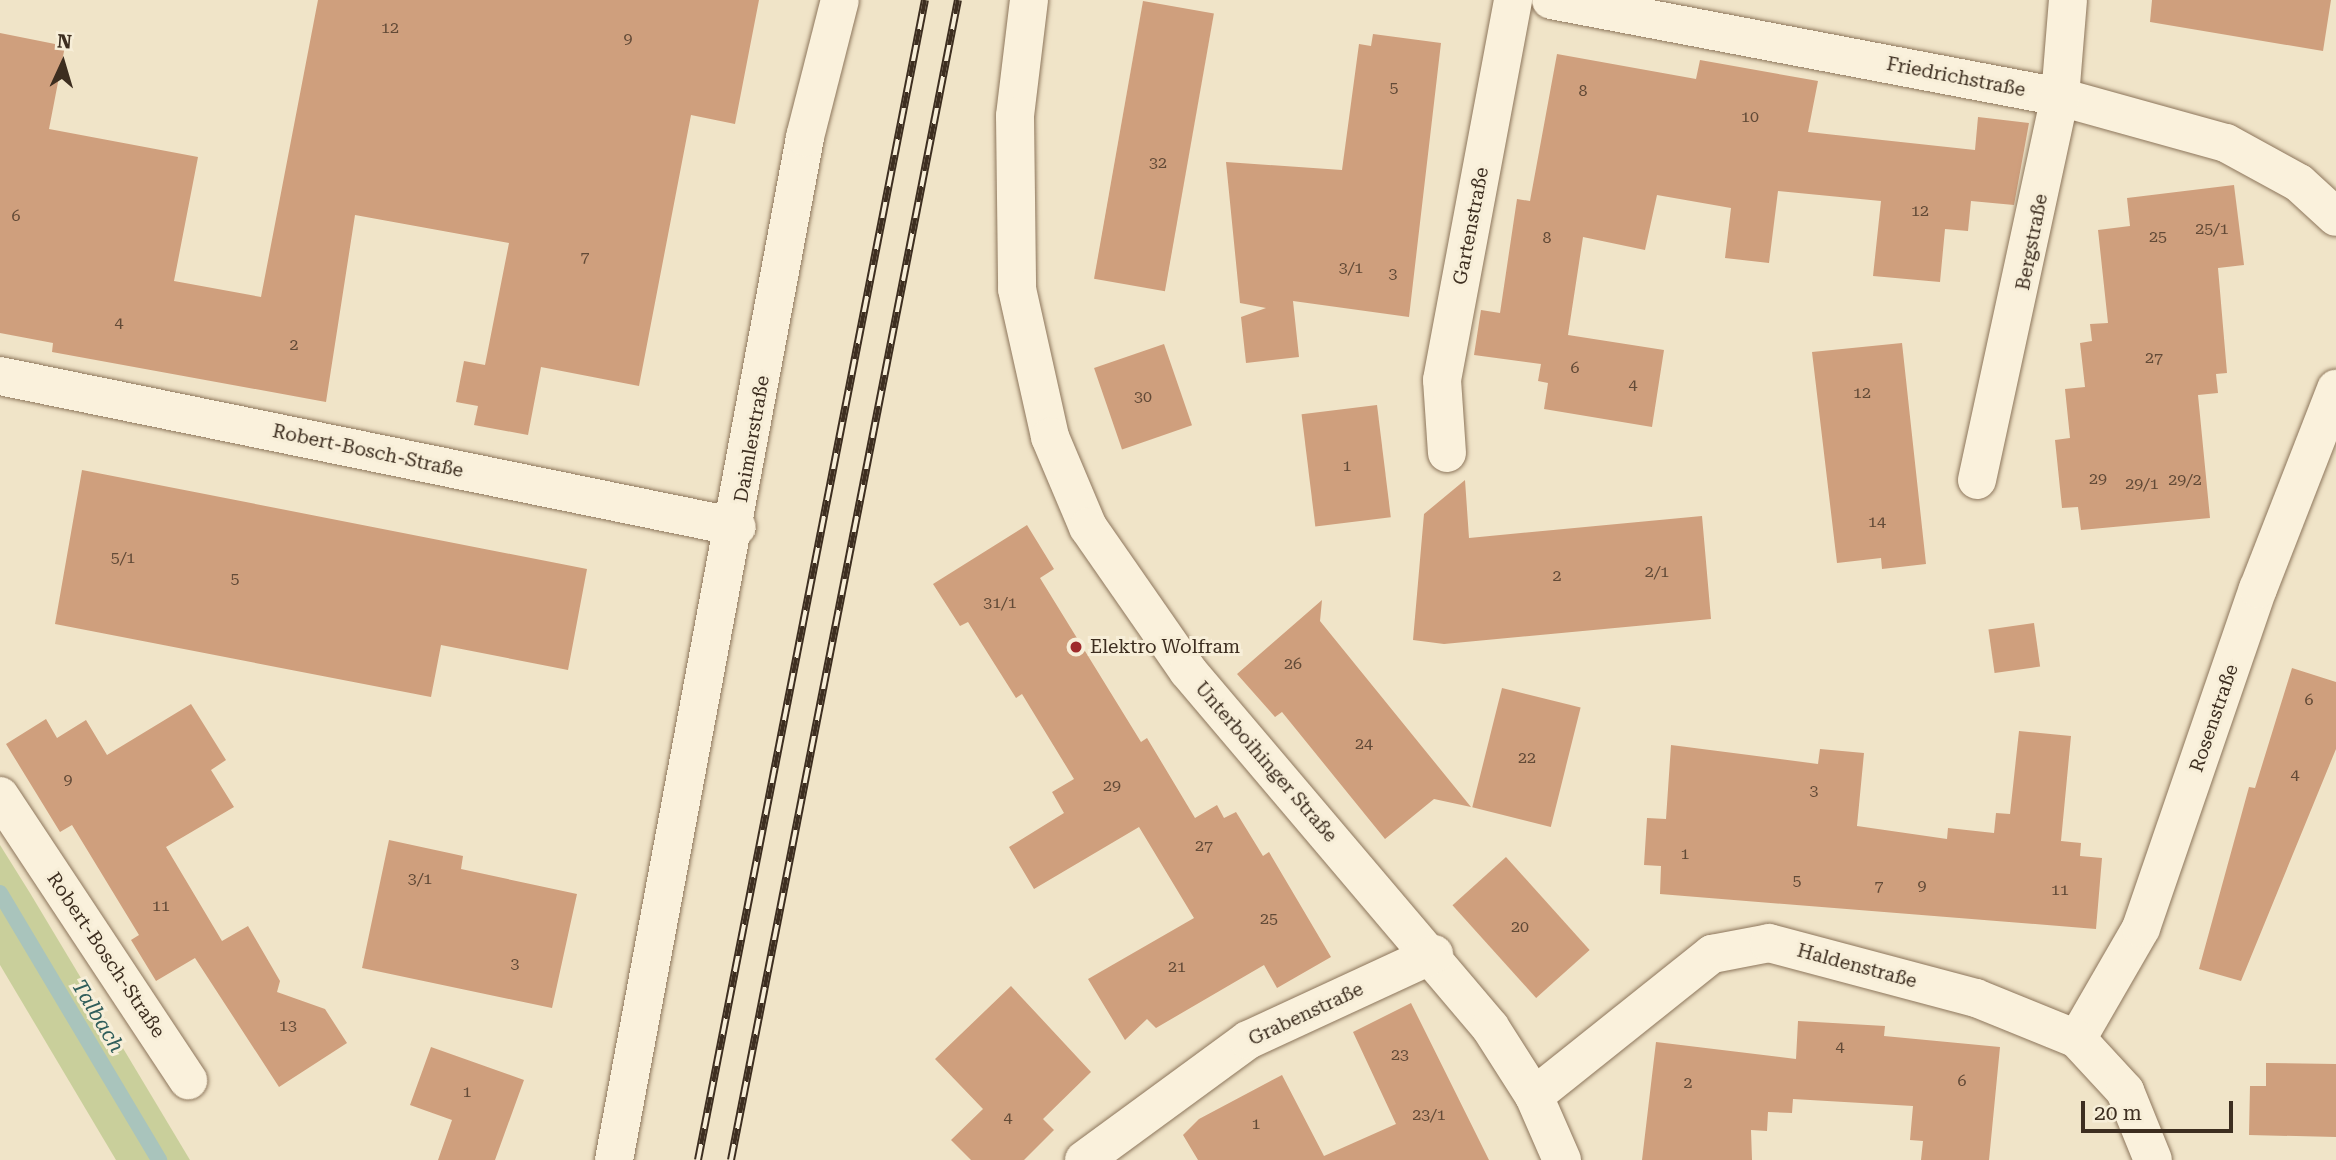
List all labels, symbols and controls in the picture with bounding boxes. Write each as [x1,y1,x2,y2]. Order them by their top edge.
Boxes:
house number: 12 [381,18,399,38]
north arrow [28,28,98,98]
house number: 9 [624,29,632,49]
text: N [56,30,73,54]
street label: Friedrichstraße [1885,52,2027,102]
house number: 5 [1390,78,1398,98]
house number: 8 [1579,81,1587,101]
house number: 10 [1741,107,1759,127]
house number: 32 [1149,153,1167,173]
street label: Gartenstraße [1448,165,1494,287]
street label: Bergstraße [2011,192,2053,292]
house number: 12 [1911,201,1929,221]
house number: 6 [12,206,20,226]
house number: 25/1 [2195,219,2229,239]
house number: 25 [2149,227,2167,247]
house number: 8 [1543,228,1551,248]
house number: 7 [581,247,589,267]
house number: 3/1 [1339,258,1363,278]
house number: 3 [1389,264,1397,284]
house number: 4 [115,313,123,333]
house number: 2 [290,335,298,355]
house number: 27 [2145,348,2163,368]
house number: 6 [1571,358,1579,378]
street label: Daimlerstraße [730,374,774,504]
house number: 4 [1629,375,1637,395]
house number: 12 [1853,383,1871,403]
house number: 30 [1134,387,1152,407]
street label: Robert-Bosch-Straße [270,420,466,482]
house number: 1 [1343,456,1351,476]
house number: 29 [2089,469,2107,489]
house number: 29/2 [2168,470,2202,490]
house number: 29/1 [2125,474,2159,494]
house number: 14 [1868,512,1886,532]
house number: 5/1 [111,548,135,568]
house number: 2/1 [1645,562,1669,582]
house number: 2 [1553,566,1561,586]
house number: 5 [231,569,239,589]
house number: 31/1 [983,593,1017,613]
place label: Elektro Wolfram [1090,636,1240,658]
marker: Elektro Wolfram [1068,639,1084,655]
house number: 26 [1284,654,1302,674]
street label: Rosenstraße [2185,661,2243,775]
street label: Unterboihinger Straße [1190,677,1342,847]
house number: 6 [2305,690,2313,710]
house number: 24 [1355,734,1373,754]
house number: 22 [1518,748,1536,768]
house number: 4 [2291,765,2299,785]
house number: 9 [64,770,72,790]
house number: 29 [1103,776,1121,796]
house number: 3 [1810,781,1818,801]
house number: 27 [1195,836,1213,856]
house number: 1 [1681,844,1689,864]
street label: Robert-Bosch-Straße [42,868,170,1042]
house number: 3/1 [408,869,432,889]
house number: 5 [1793,871,1801,891]
house number: 7 [1875,876,1883,896]
house number: 9 [1918,876,1926,896]
house number: 11 [2051,880,2069,900]
house number: 11 [152,896,170,916]
house number: 25 [1260,909,1278,929]
house number: 20 [1511,917,1529,937]
street label: Haldenstraße [1795,939,1919,993]
house number: 3 [511,954,519,974]
house number: 21 [1168,957,1186,977]
water label: Talbach [66,975,130,1057]
street label: Grabenstraße [1245,977,1367,1051]
house number: 13 [279,1016,297,1036]
house number: 4 [1836,1037,1844,1057]
house number: 23 [1391,1045,1409,1065]
house number: 6 [1958,1071,1966,1091]
house number: 2 [1684,1073,1692,1093]
house number: 1 [463,1082,471,1102]
scale bar [2084,1086,2236,1130]
text: 20 m [2094,1101,2142,1125]
house number: 23/1 [1412,1105,1446,1125]
house number: 4 [1004,1108,1012,1128]
house number: 1 [1252,1114,1260,1134]

